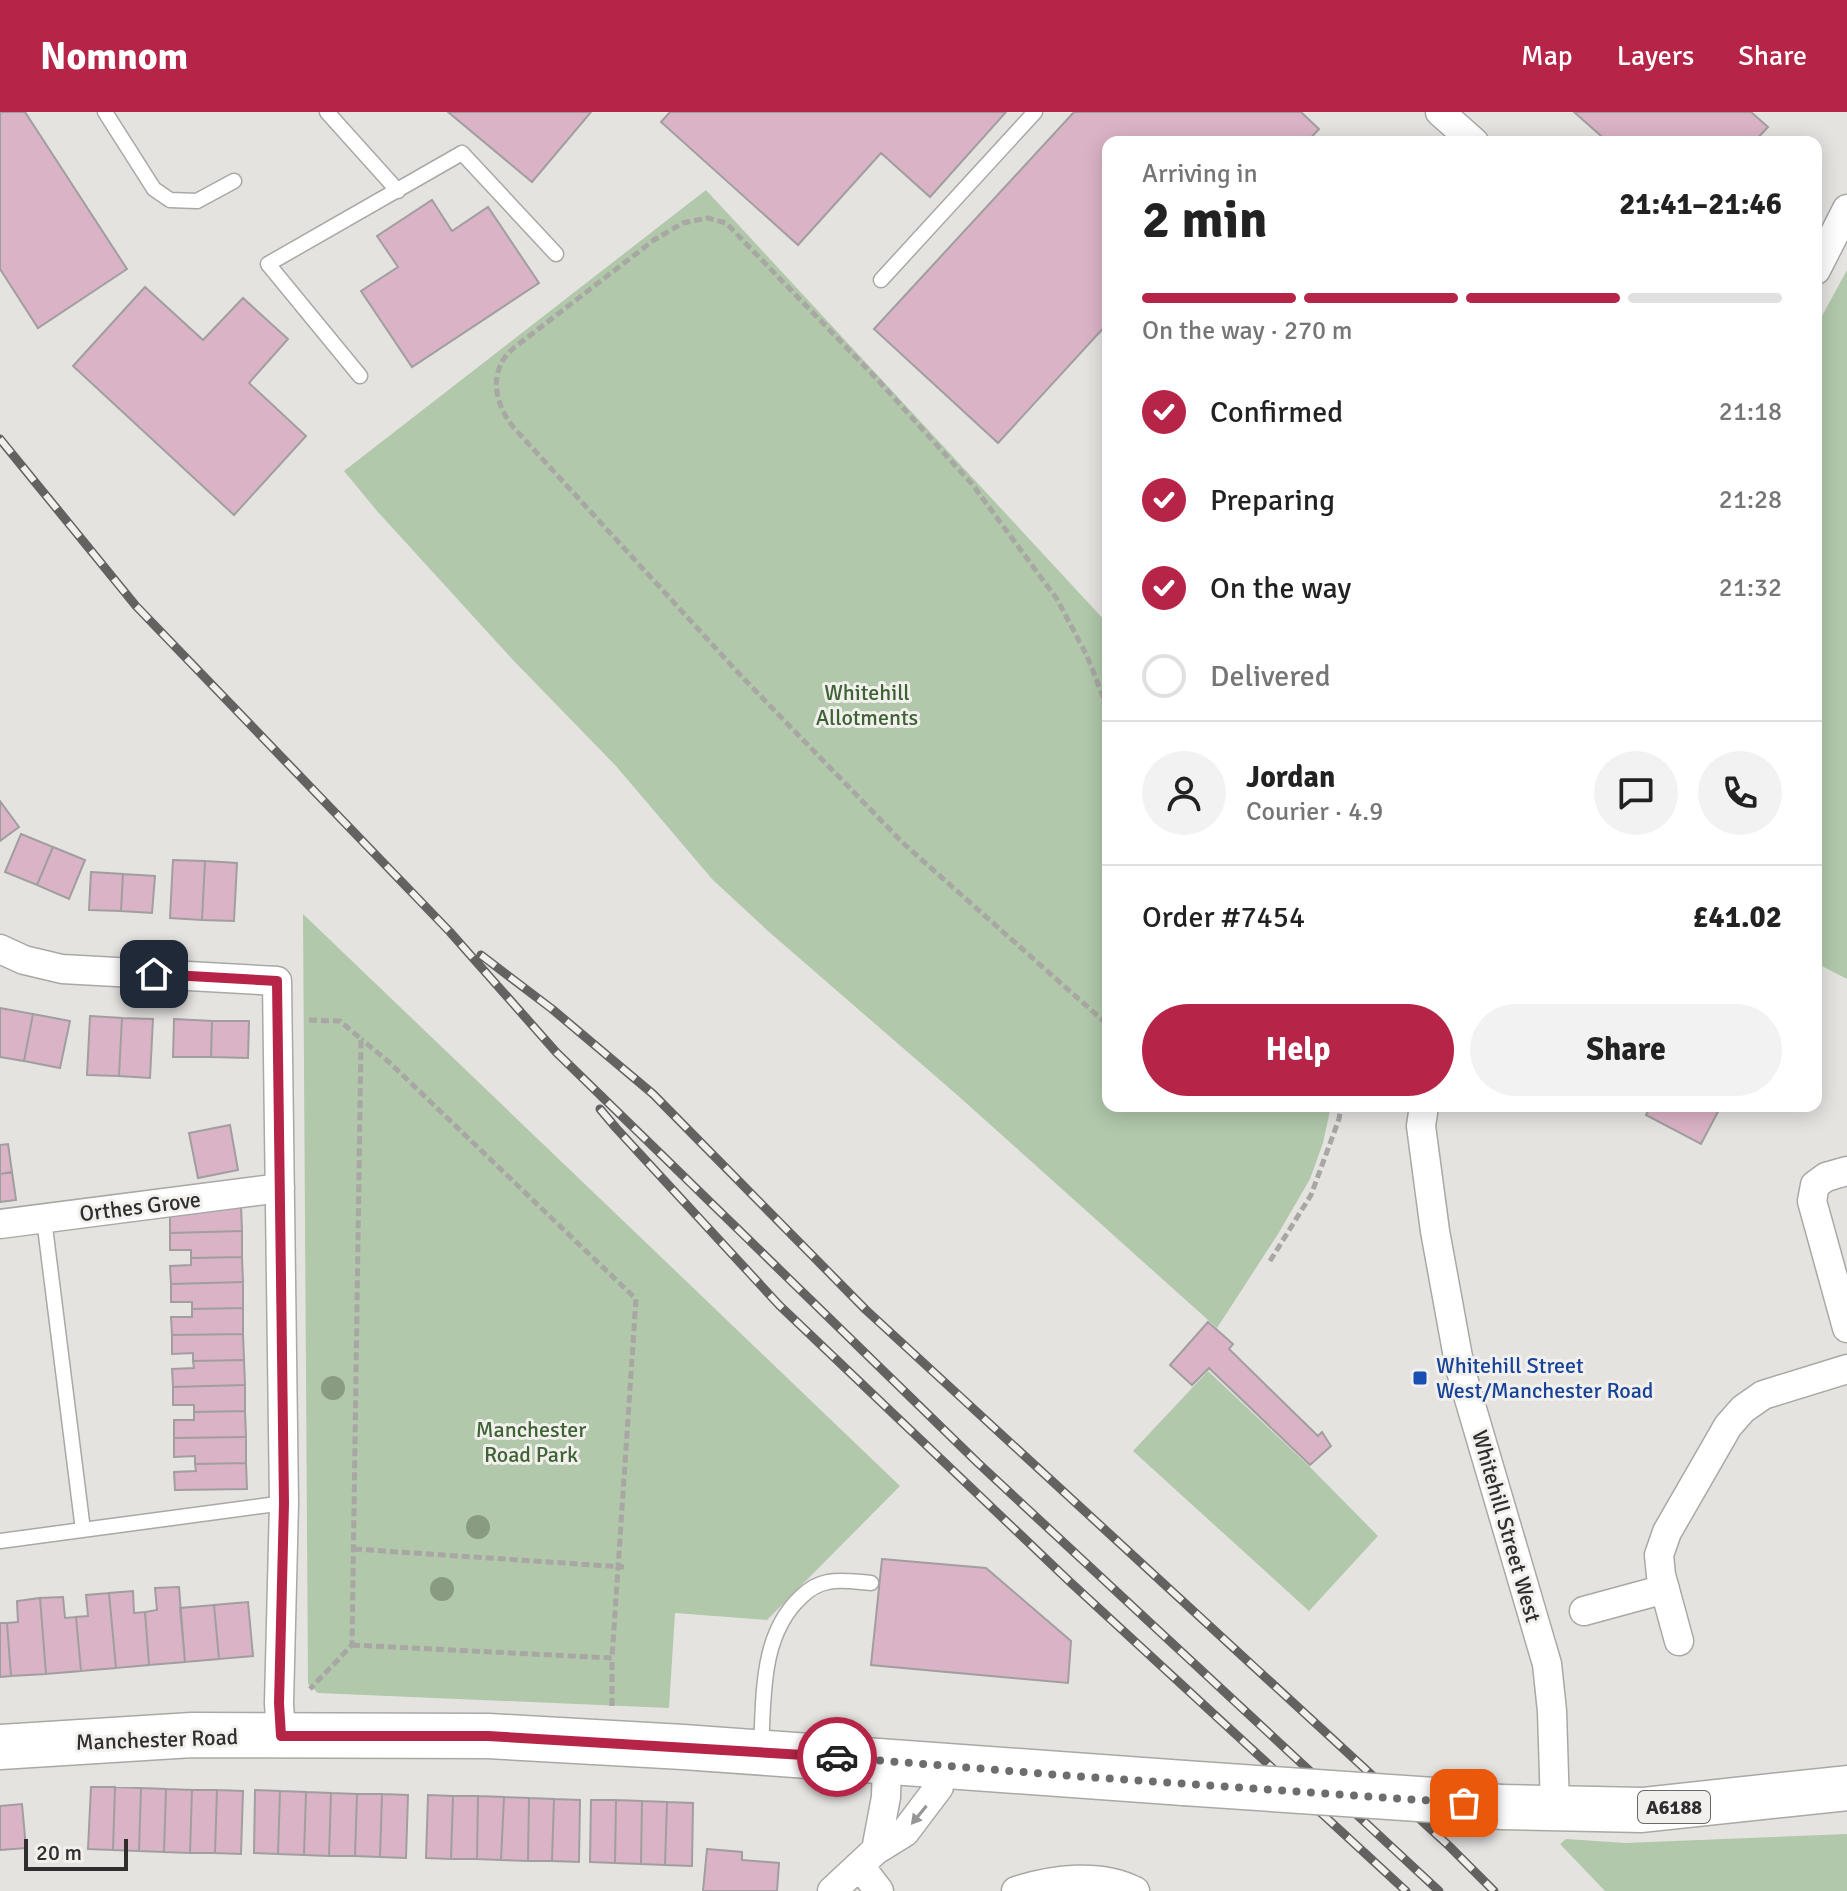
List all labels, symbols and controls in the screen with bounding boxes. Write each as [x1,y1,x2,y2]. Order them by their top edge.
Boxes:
text: Nomnom [40,33,188,80]
text: Map [1521,39,1573,73]
text: Layers [1617,39,1694,73]
text: Share [1738,39,1807,73]
text: Arriving in [1142,158,1258,190]
text: 21:41–21:46 [1619,186,1782,223]
text: 2 min [1142,188,1268,252]
text: On the way · 270 m [1142,315,1352,347]
icon: check [1142,390,1186,434]
text: Confirmed [1210,394,1343,431]
text: 21:18 [1719,396,1782,428]
icon: check [1142,478,1186,522]
text: Preparing [1210,482,1335,519]
text: 21:28 [1719,484,1782,516]
icon: check [1142,566,1186,610]
text: On the way [1210,570,1351,607]
text: 21:32 [1719,572,1782,604]
text: Delivered [1210,658,1331,695]
park label: Whitehill Allotments [816,679,918,731]
button: person [1142,751,1226,835]
button: chat [1594,751,1678,835]
button: phone [1698,751,1782,835]
text: Jordan [1246,759,1335,796]
text: Courier · 4.9 [1246,796,1383,828]
text: Order #7454 [1142,899,1305,936]
text: £41.02 [1692,899,1782,936]
pin [120,940,188,1008]
icon: home [132,952,176,996]
button: Help [1142,1004,1454,1096]
button: Share [1470,1004,1782,1096]
street label: Orthes Grove [78,1186,202,1227]
place label: Whitehill Street West/Manchester Road [1436,1352,1654,1404]
marker: Whitehill Street West/Manchester Road [1411,1369,1429,1387]
park label: Manchester Road Park [476,1416,586,1468]
street label: Whitehill Street West [1466,1427,1547,1626]
courier [797,1717,877,1797]
street label: Manchester Road [75,1723,239,1756]
icon: car [815,1735,859,1779]
pin [1430,1769,1498,1837]
icon: bag [1442,1781,1486,1825]
road number: A6188 [1638,1791,1710,1823]
one-way arrow [911,1805,928,1825]
scale bar [24,1835,128,1871]
text: 20 m [36,1839,82,1866]

